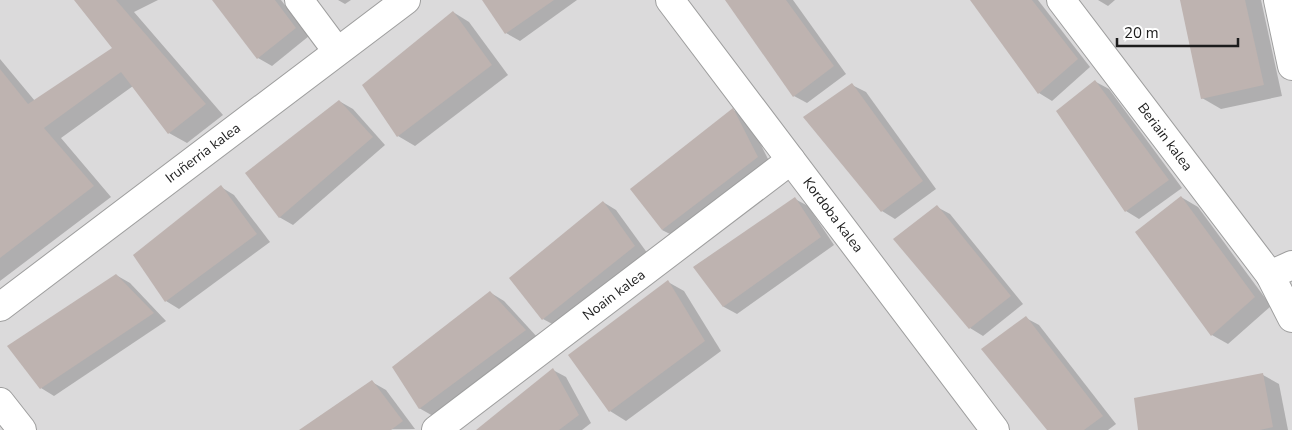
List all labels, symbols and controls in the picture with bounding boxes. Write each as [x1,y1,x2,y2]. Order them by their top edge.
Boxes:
scale bar [1117,15,1238,47]
text: 20 m [1124,23,1159,43]
street label: Beriain kalea [1133,99,1197,175]
street label: Iruñerria kalea [162,119,244,187]
street label: Kordoba kalea [798,173,868,257]
street label: Noain kalea [579,265,649,325]

